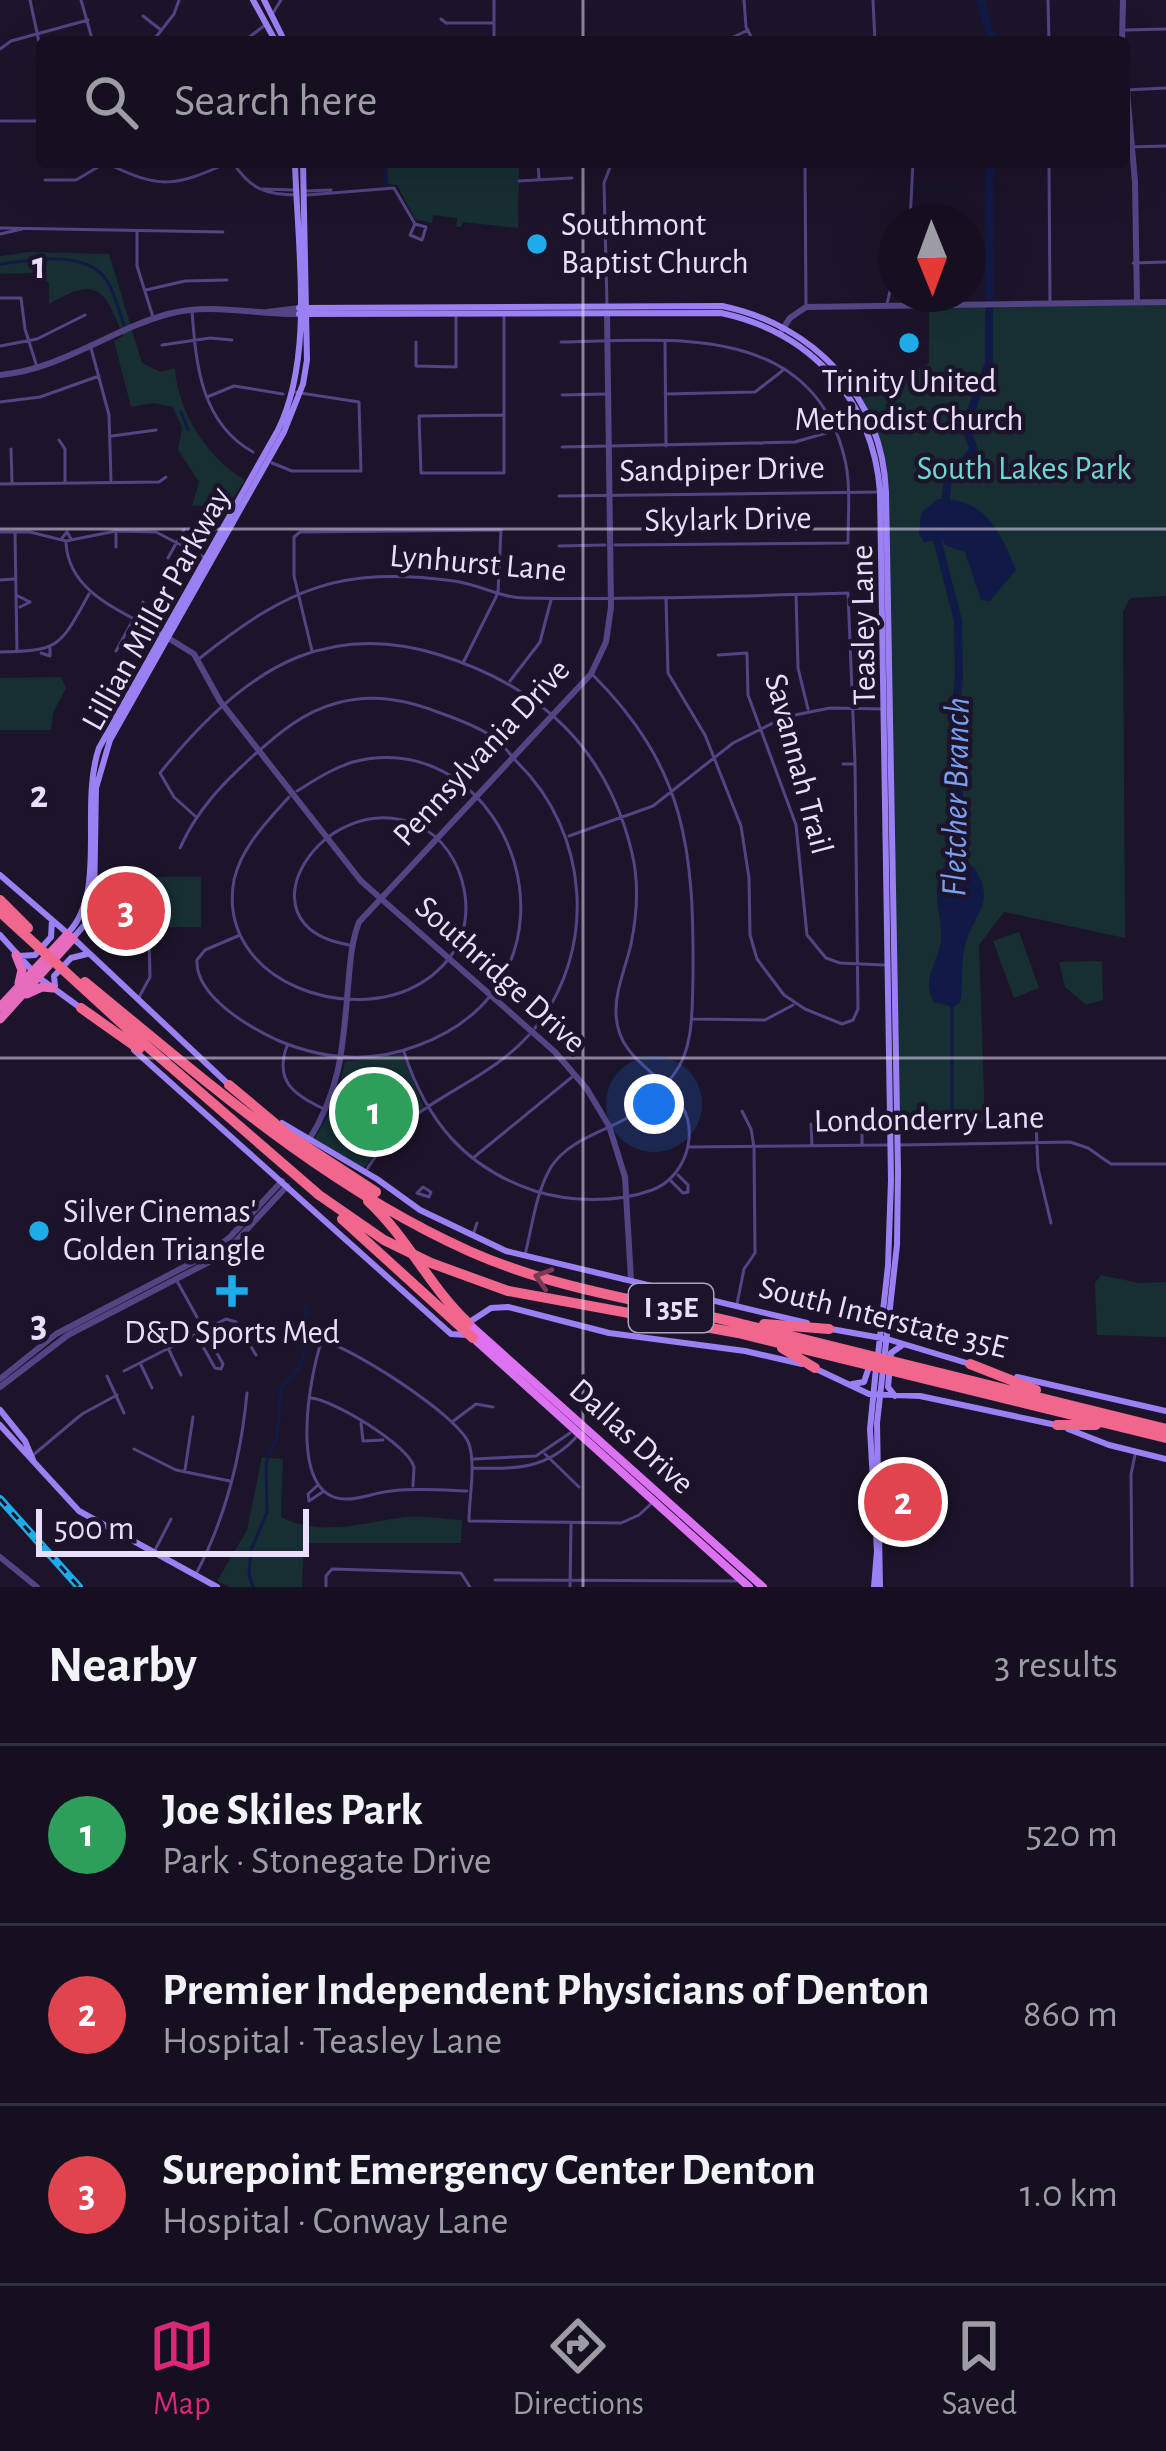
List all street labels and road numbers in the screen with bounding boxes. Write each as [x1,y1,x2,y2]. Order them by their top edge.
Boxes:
street label: Sandpiper Drive [619,452,825,488]
street label: Lillian Miller Parkway [76,482,238,736]
street label: Skylark Drive [644,502,812,538]
street label: Lynhurst Lane [388,540,568,588]
street label: Teasley Lane [846,544,882,706]
street label: Pennsylvania Drive [387,653,577,853]
street label: Savannah Trail [758,670,838,858]
street label: Southridge Drive [409,890,591,1060]
street label: Londonderry Lane [813,1101,1045,1139]
street label: South Interstate 35E [756,1271,1011,1365]
road number: I 35E [629,1284,713,1332]
street label: Dallas Drive [563,1373,699,1501]

